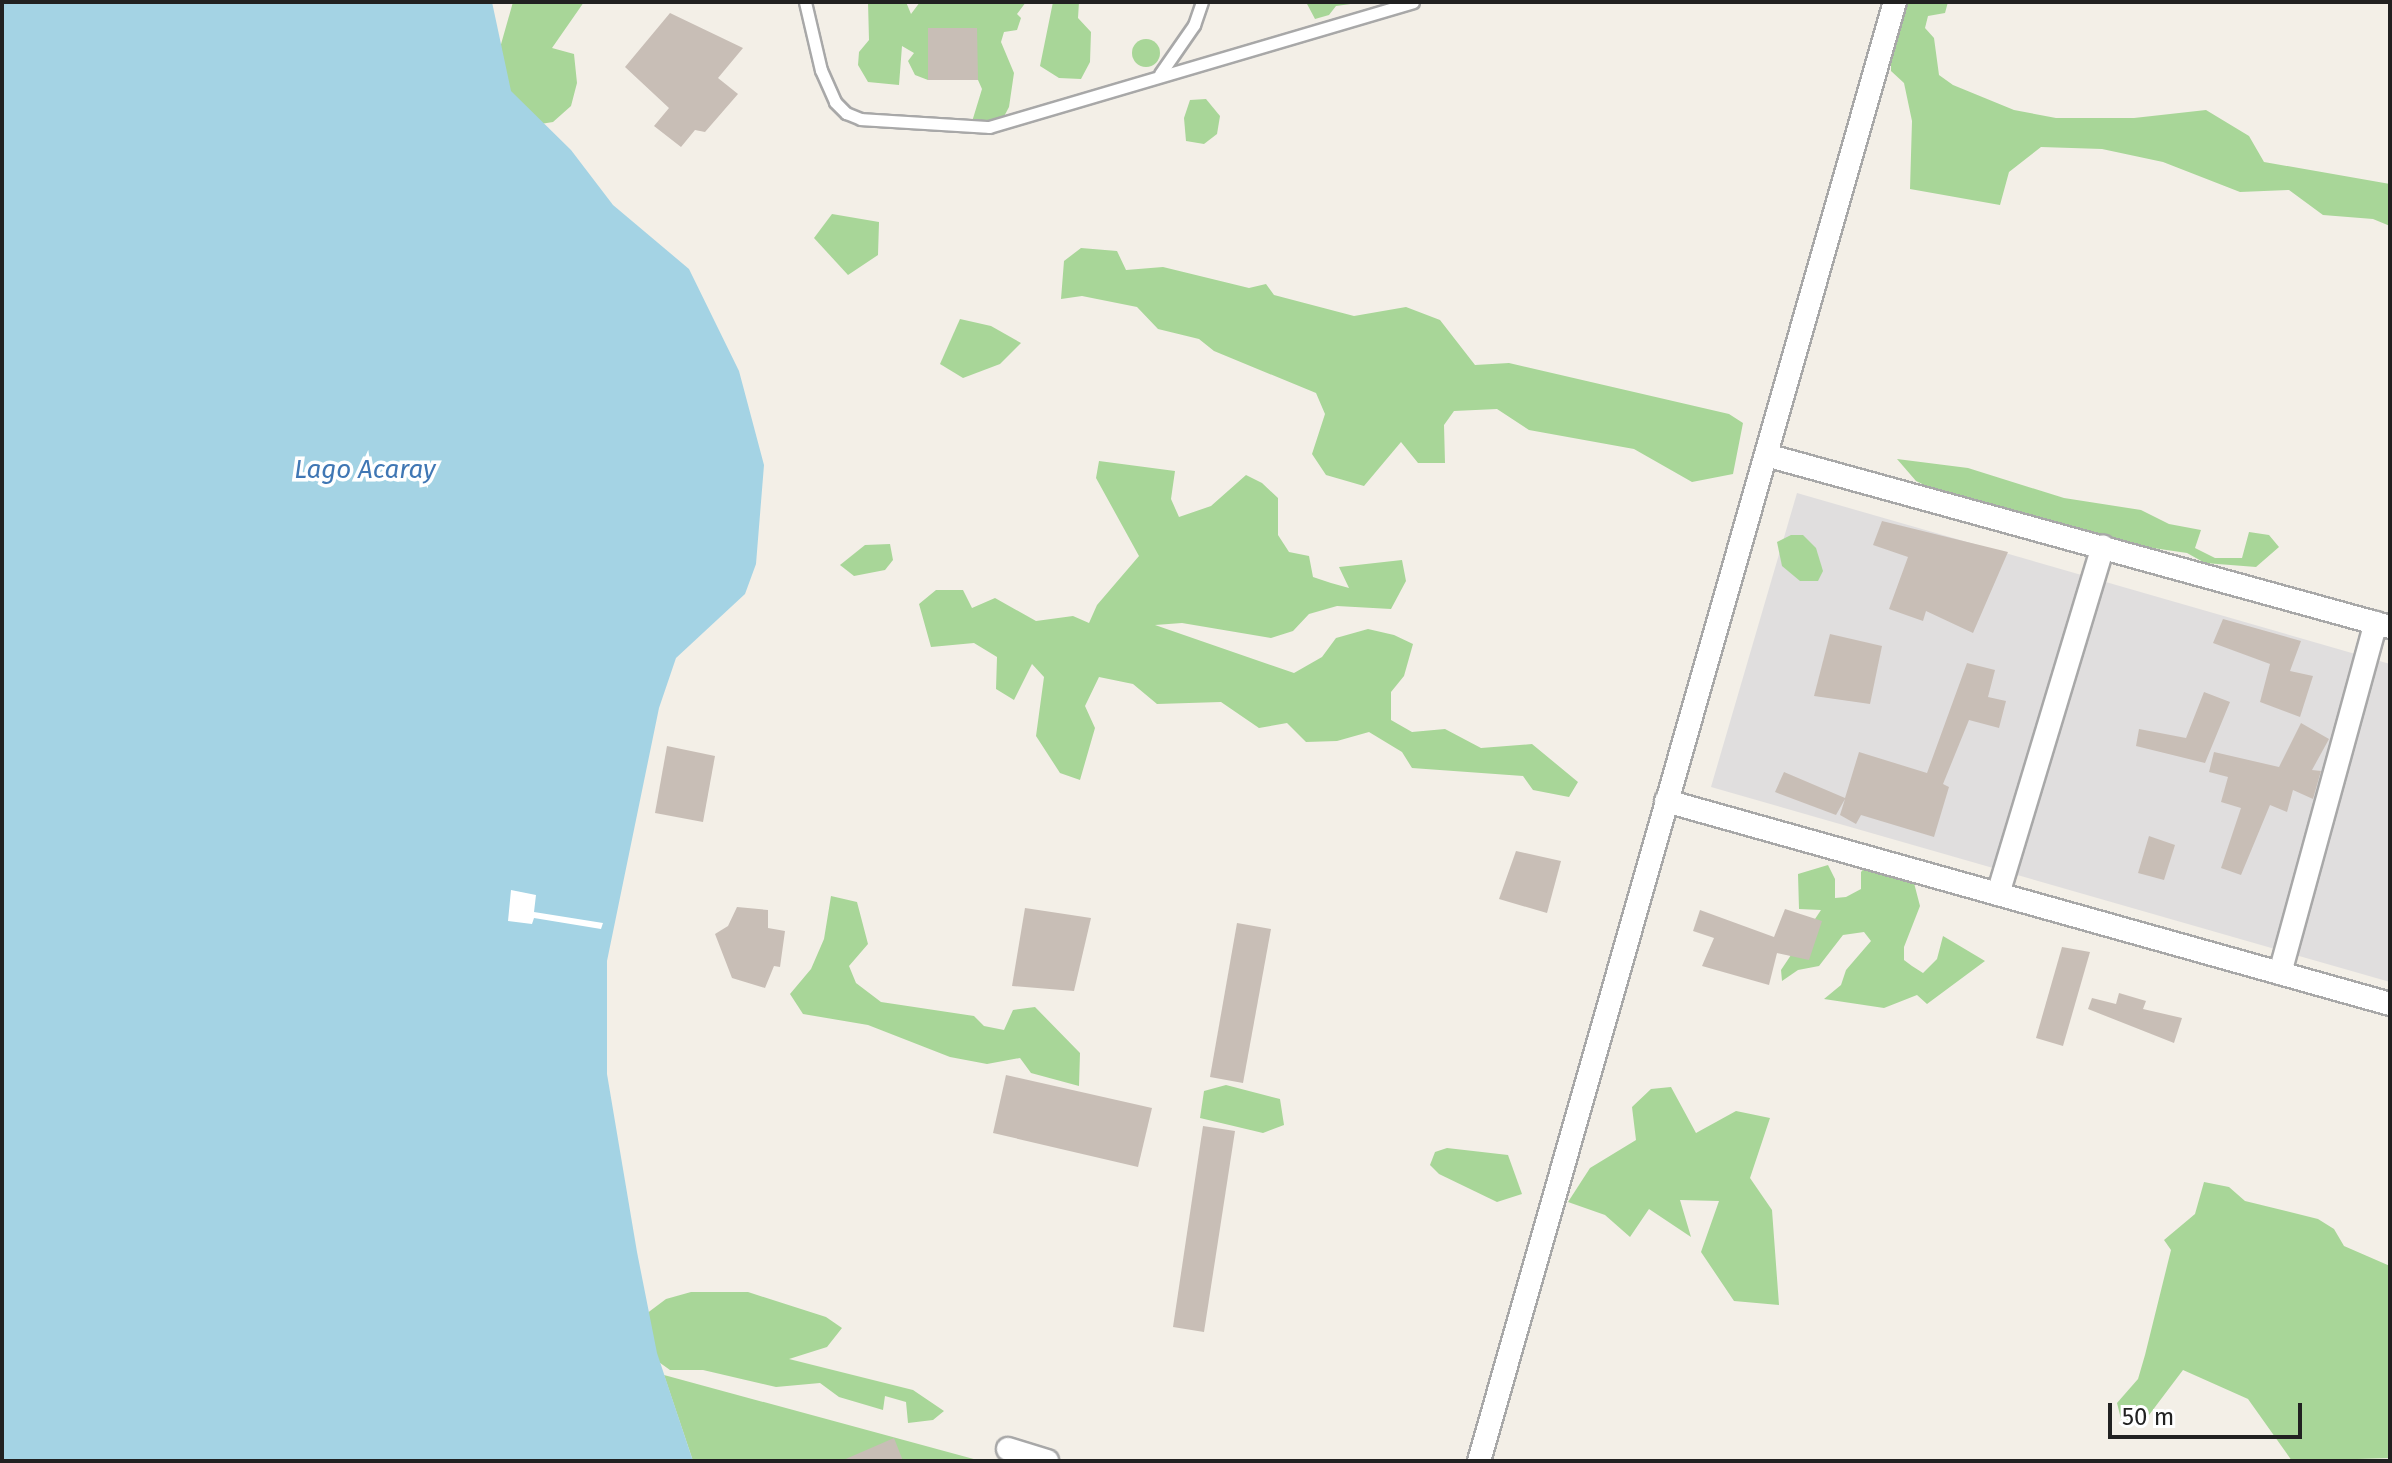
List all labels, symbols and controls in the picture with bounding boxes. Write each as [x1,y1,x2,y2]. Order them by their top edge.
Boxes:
water label: Lago Acaray [294,454,436,486]
scale bar [2112,1387,2306,1437]
text: 50 m [2122,1403,2174,1431]

